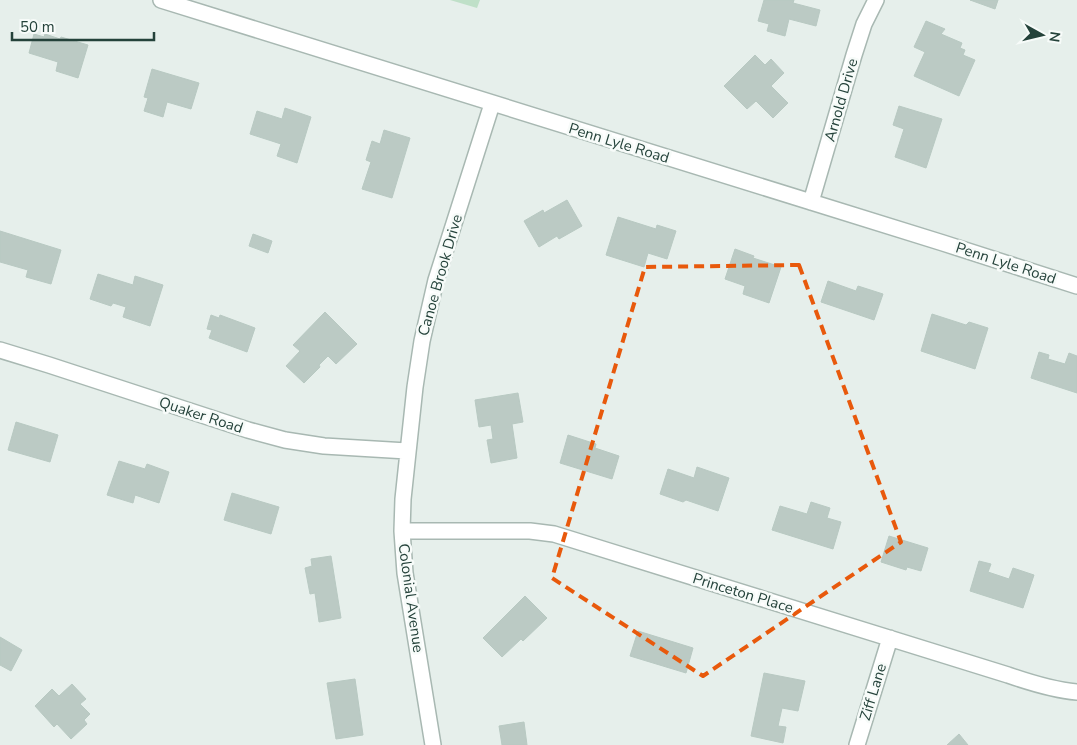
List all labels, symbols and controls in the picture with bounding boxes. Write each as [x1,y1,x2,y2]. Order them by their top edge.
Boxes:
scale bar [12,10,155,42]
north arrow [1017,10,1067,60]
text: 50 m [20,17,55,37]
text: N [1044,30,1065,43]
street label: Arnold Drive [820,56,862,144]
street label: Penn Lyle Road [566,118,672,168]
street label: Canoe Brook Drive [413,212,467,338]
street label: Penn Lyle Road [953,237,1059,289]
street label: Quaker Road [156,392,246,438]
street label: Colonial Avenue [393,542,429,654]
street label: Princeton Place [690,568,796,618]
street label: Ziff Lane [855,661,891,723]

